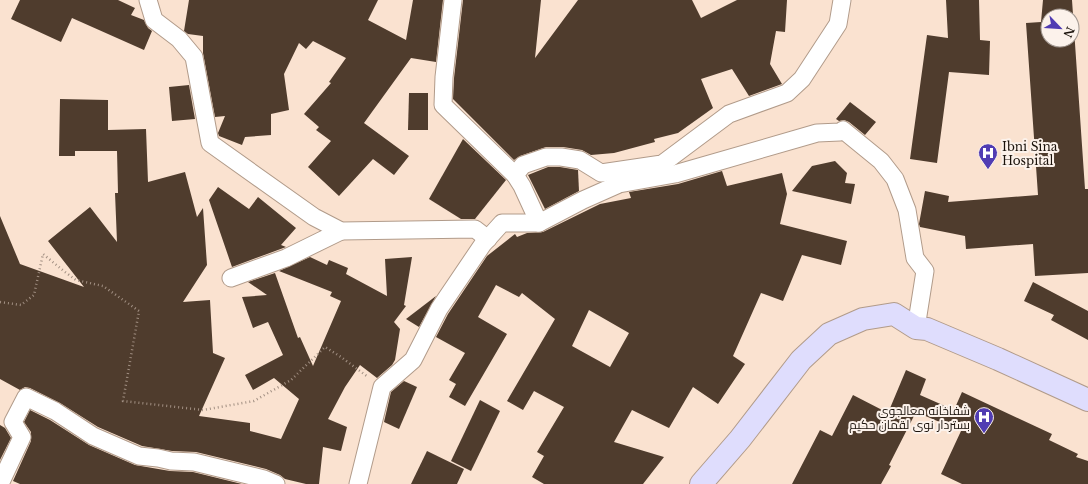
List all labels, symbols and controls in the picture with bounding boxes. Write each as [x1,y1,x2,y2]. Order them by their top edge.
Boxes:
north arrow [1040,8,1080,48]
text: N [1060,25,1078,40]
place label: Ibni Sina Hospital [1002,139,1058,168]
hospital icon: Ibni Sina Hospital [977,142,999,170]
place label: شفاخانه معالجوی بستردار نوی لقمان حکیم [849,403,970,433]
hospital icon: شفاخانه معالجوی بستردار نوی لقمان حکیم [973,406,995,434]

